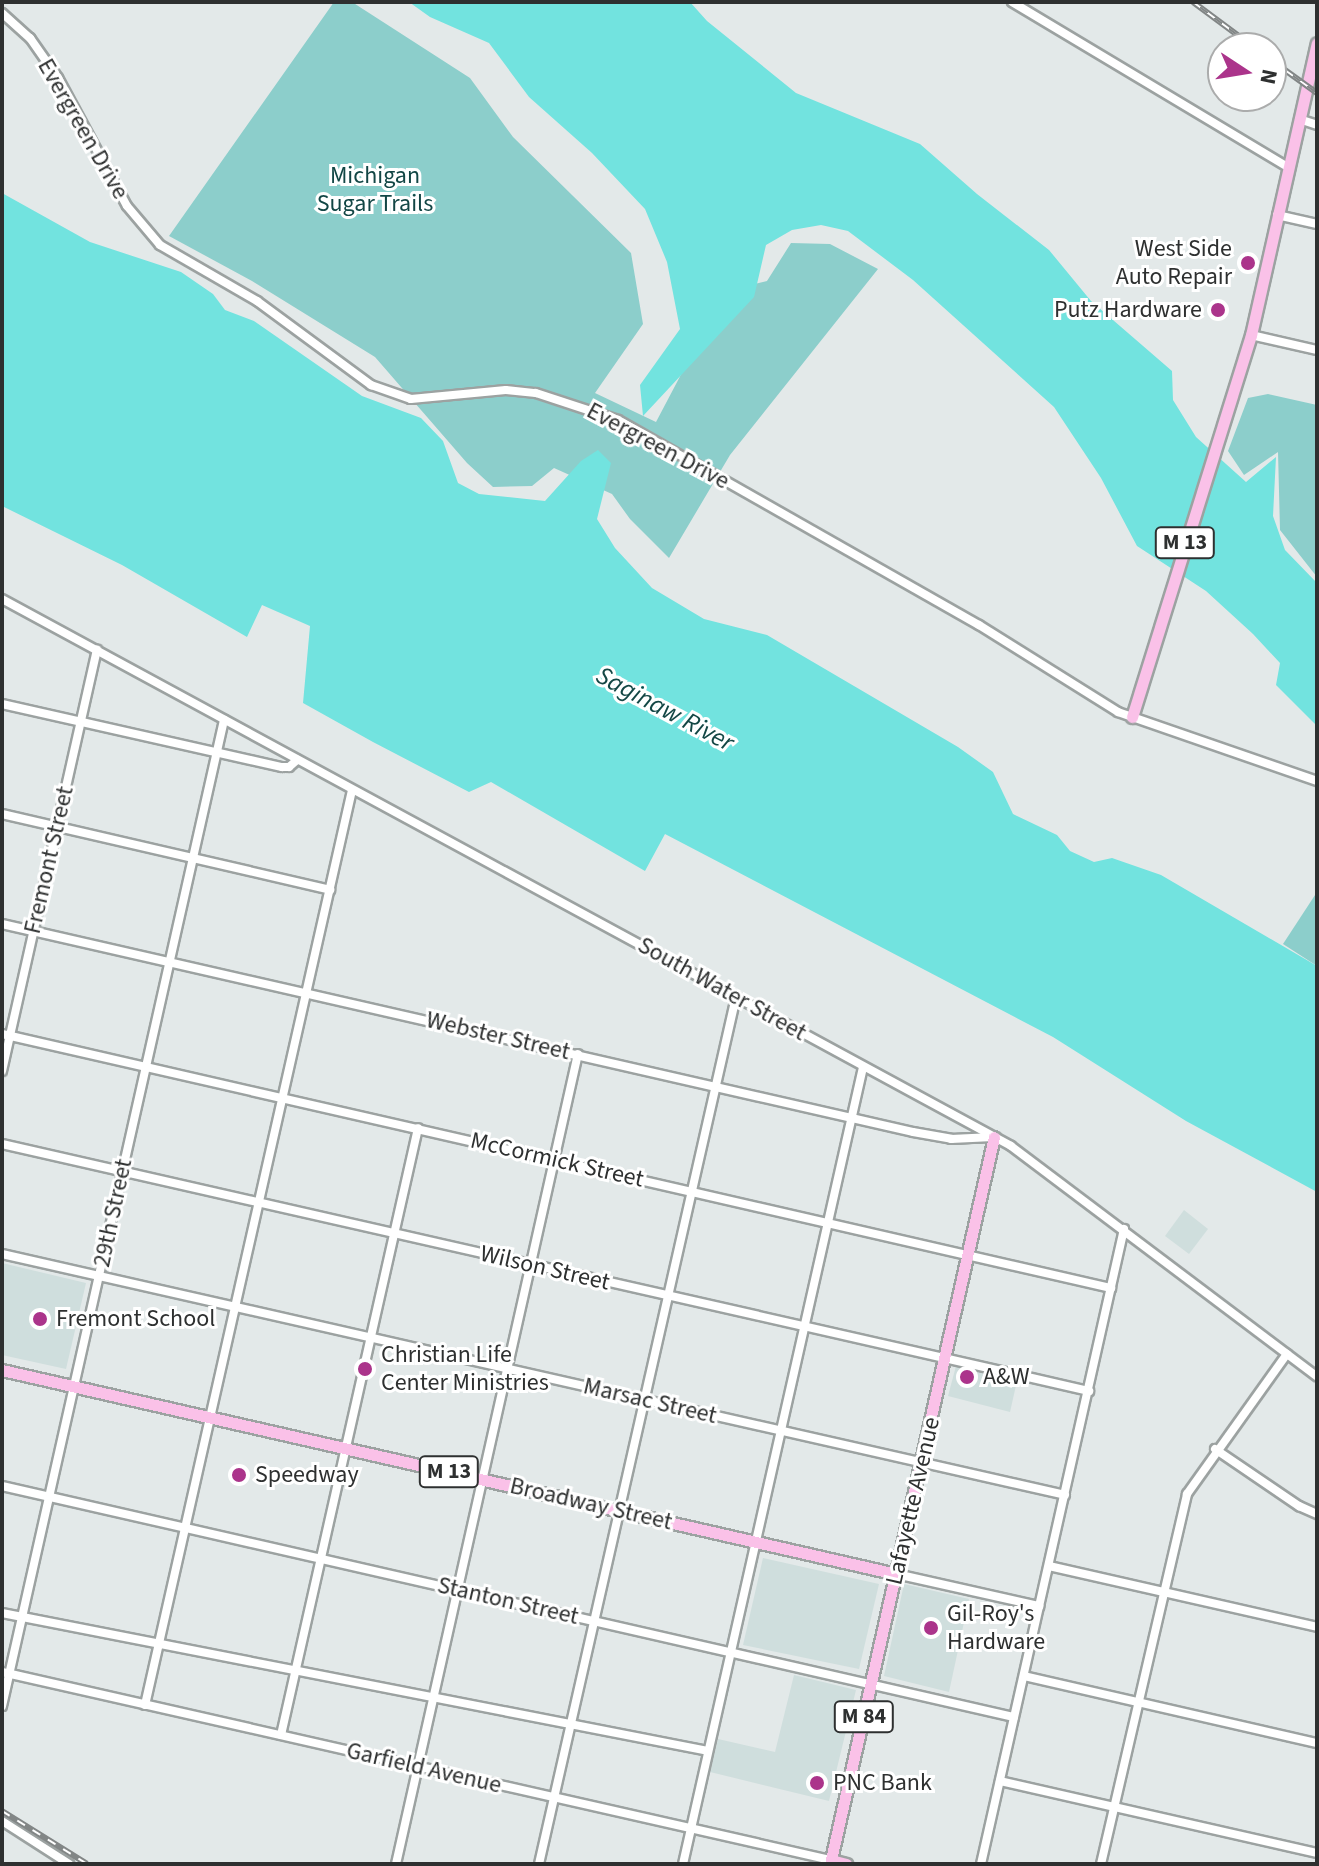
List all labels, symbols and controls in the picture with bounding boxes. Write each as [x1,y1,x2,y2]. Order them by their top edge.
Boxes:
north arrow [1207,32,1287,112]
street label: Evergreen Drive [31,54,135,204]
text: N [1251,66,1286,87]
park label: Michigan Sugar Trails [317,162,433,218]
place label: West Side Auto Repair [1116,235,1232,291]
marker: West Side Auto Repair [1239,254,1257,272]
place label: Putz Hardware [1054,296,1202,324]
marker: Putz Hardware [1209,301,1227,319]
street label: Evergreen Drive [582,396,734,496]
road number: M 13 [1153,525,1217,561]
water label: Saginaw River [591,660,739,758]
street label: Fremont Street [18,783,80,937]
street label: South Water Street [633,931,811,1047]
street label: Webster Street [423,1005,573,1067]
street label: McCormick Street [468,1126,646,1194]
street label: 29th Street [87,1156,139,1270]
street label: Wilson Street [477,1239,613,1297]
place label: Fremont School [56,1305,215,1333]
marker: Fremont School [31,1310,49,1328]
place label: Christian Life Center Ministries [381,1341,549,1397]
marker: Christian Life Center Ministries [356,1360,374,1378]
place label: A&W [983,1363,1030,1391]
marker: A&W [958,1368,976,1386]
street label: Marsac Street [581,1372,719,1430]
street label: Lafayette Avenue [880,1414,946,1588]
road number: M 13 [417,1454,481,1490]
place label: Speedway [255,1461,359,1489]
marker: Speedway [230,1466,248,1484]
street label: Broadway Street [507,1471,675,1537]
street label: Stanton Street [435,1571,581,1631]
place label: Gil-Roy's Hardware [947,1600,1045,1656]
marker: Gil-Roy's Hardware [922,1619,940,1637]
road number: M 84 [832,1699,896,1735]
street label: Garfield Avenue [344,1736,504,1800]
place label: PNC Bank [833,1769,932,1797]
marker: PNC Bank [808,1774,826,1792]

